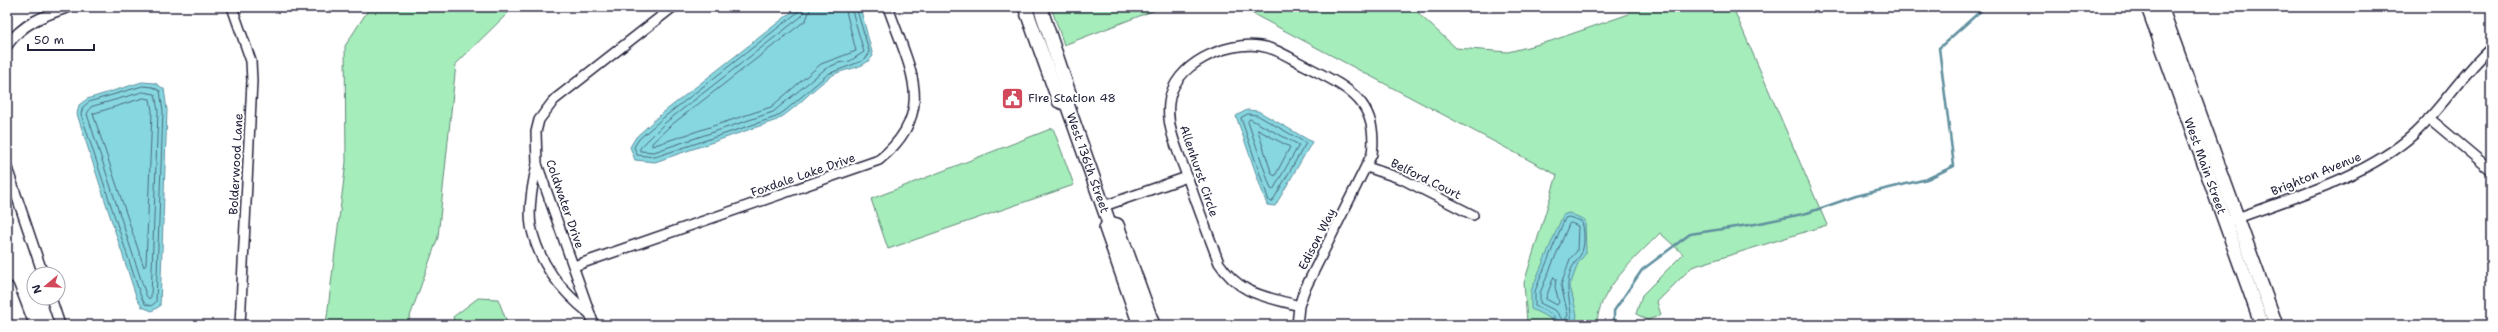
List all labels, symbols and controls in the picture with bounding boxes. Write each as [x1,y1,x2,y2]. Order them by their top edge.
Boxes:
scale bar [28,26,94,52]
text: 50 m [34,32,64,48]
public building icon: Fire Station 48 [999,85,1025,111]
place label: Fire Station 48 [1028,90,1116,106]
street label: West 136th Street [1063,111,1113,215]
street label: Bolderwood Lane [225,113,247,215]
street label: West Main Street [2180,116,2230,217]
street label: Allenhurst Circle [1176,123,1222,219]
street label: Foxdale Lake Drive [748,149,858,200]
street label: Brighton Avenue [2268,149,2364,199]
street label: Belford Court [1388,155,1464,203]
street label: Coldwater Drive [542,157,588,251]
street label: Edison Way [1295,205,1339,273]
north arrow [26,266,66,306]
text: N [28,282,46,296]

